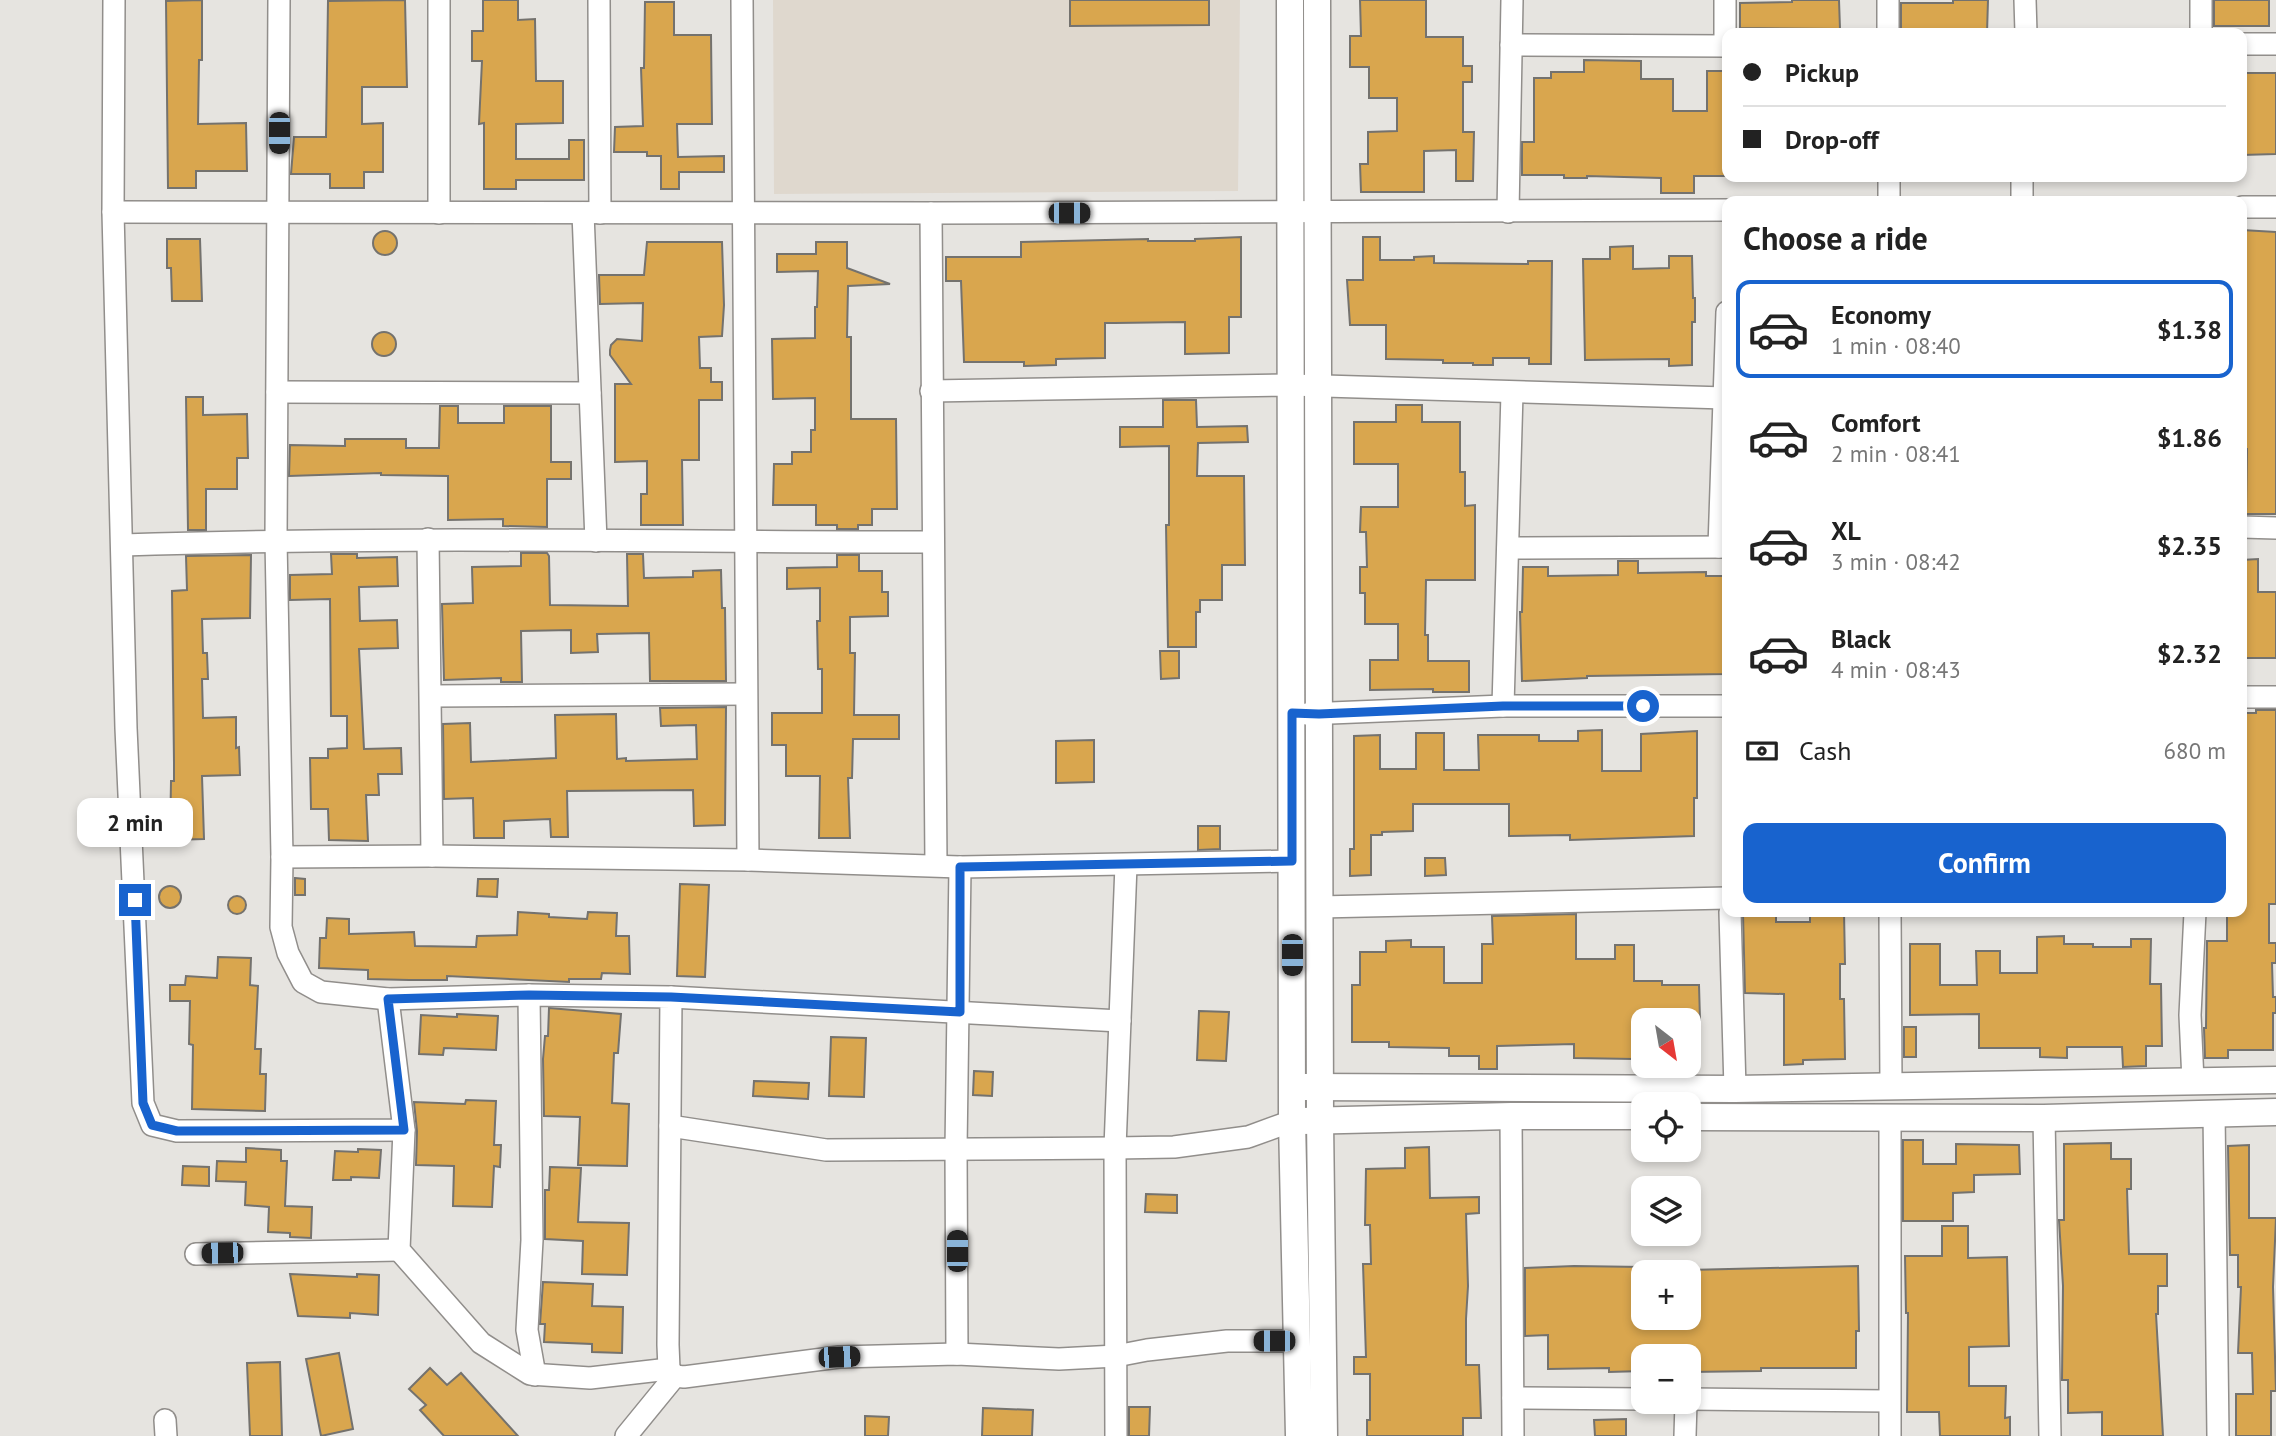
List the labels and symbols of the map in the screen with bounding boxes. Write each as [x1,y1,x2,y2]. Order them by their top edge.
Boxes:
car [269,112,290,154]
car [1049,203,1091,224]
route start [1627,690,1659,722]
callout: 2 min [77,799,193,848]
route end [119,884,151,916]
car [1282,934,1303,976]
north arrow [1631,1008,1701,1078]
car [947,1230,968,1272]
car [201,1242,244,1264]
car [1254,1331,1296,1352]
car [818,1346,861,1368]

